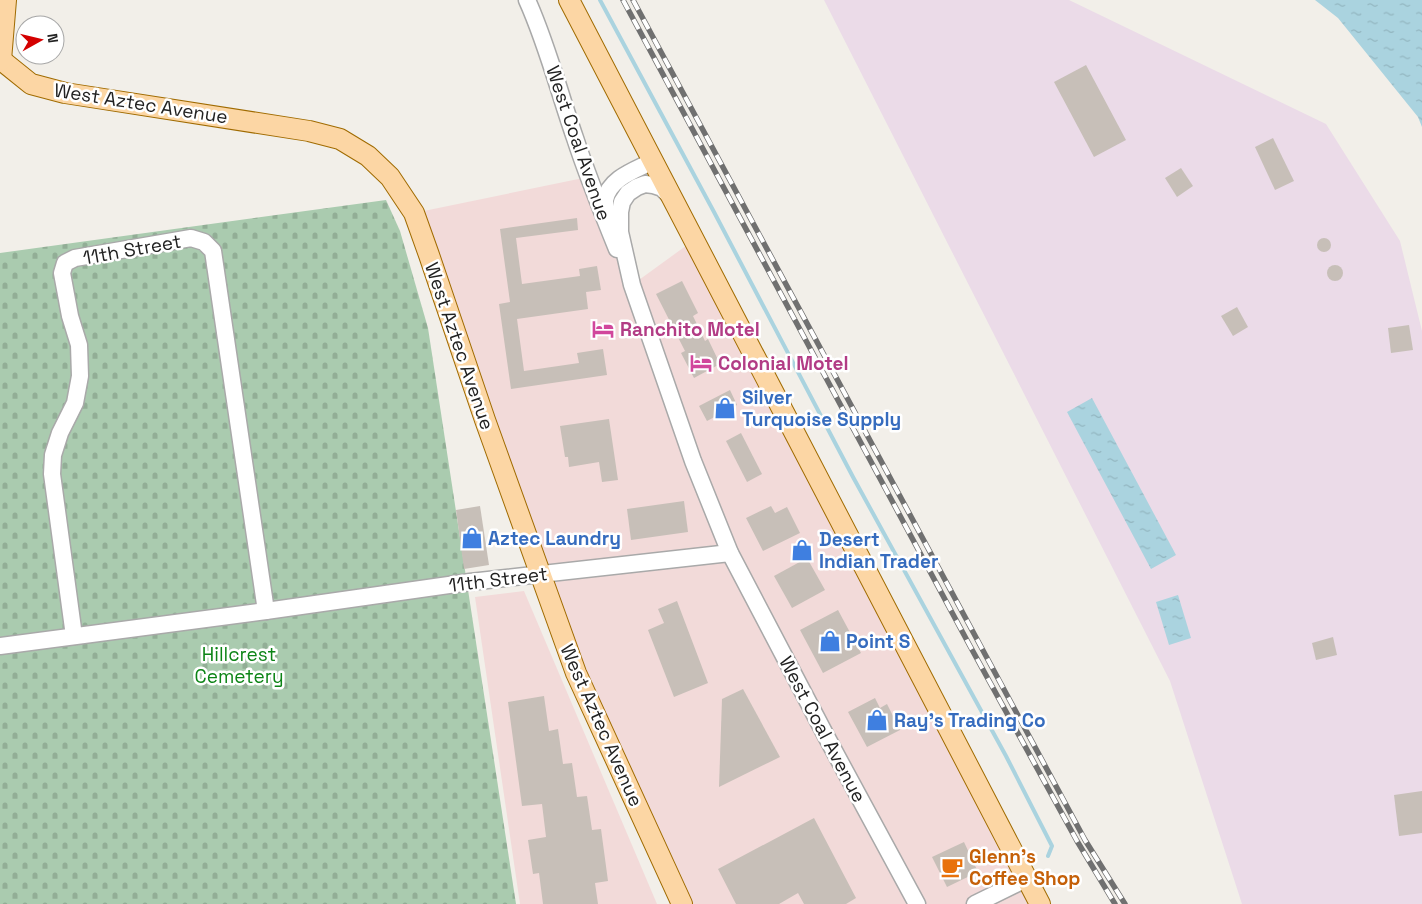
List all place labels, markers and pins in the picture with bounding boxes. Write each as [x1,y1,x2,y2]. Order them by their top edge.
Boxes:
hotel icon: Ranchito Motel [590,316,616,342]
place label: Ranchito Motel [620,317,760,342]
hotel icon: Colonial Motel [688,350,714,376]
place label: Colonial Motel [718,351,849,376]
place label: Silver Turquoise Supply [742,385,901,432]
shop icon: Silver Turquoise Supply [712,395,738,421]
shop icon: Aztec Laundry [459,525,485,551]
place label: Aztec Laundry [488,526,621,551]
place label: Desert Indian Trader [819,527,938,574]
shop icon: Desert Indian Trader [789,537,815,563]
shop icon: Point S [817,628,843,654]
place label: Point S [846,629,910,654]
shop icon: Ray's Trading Co [864,707,890,733]
place label: Ray's Trading Co [894,708,1046,733]
place label: Glenn's Coffee Shop [969,844,1080,891]
cafe icon: Glenn's Coffee Shop [939,854,965,880]

